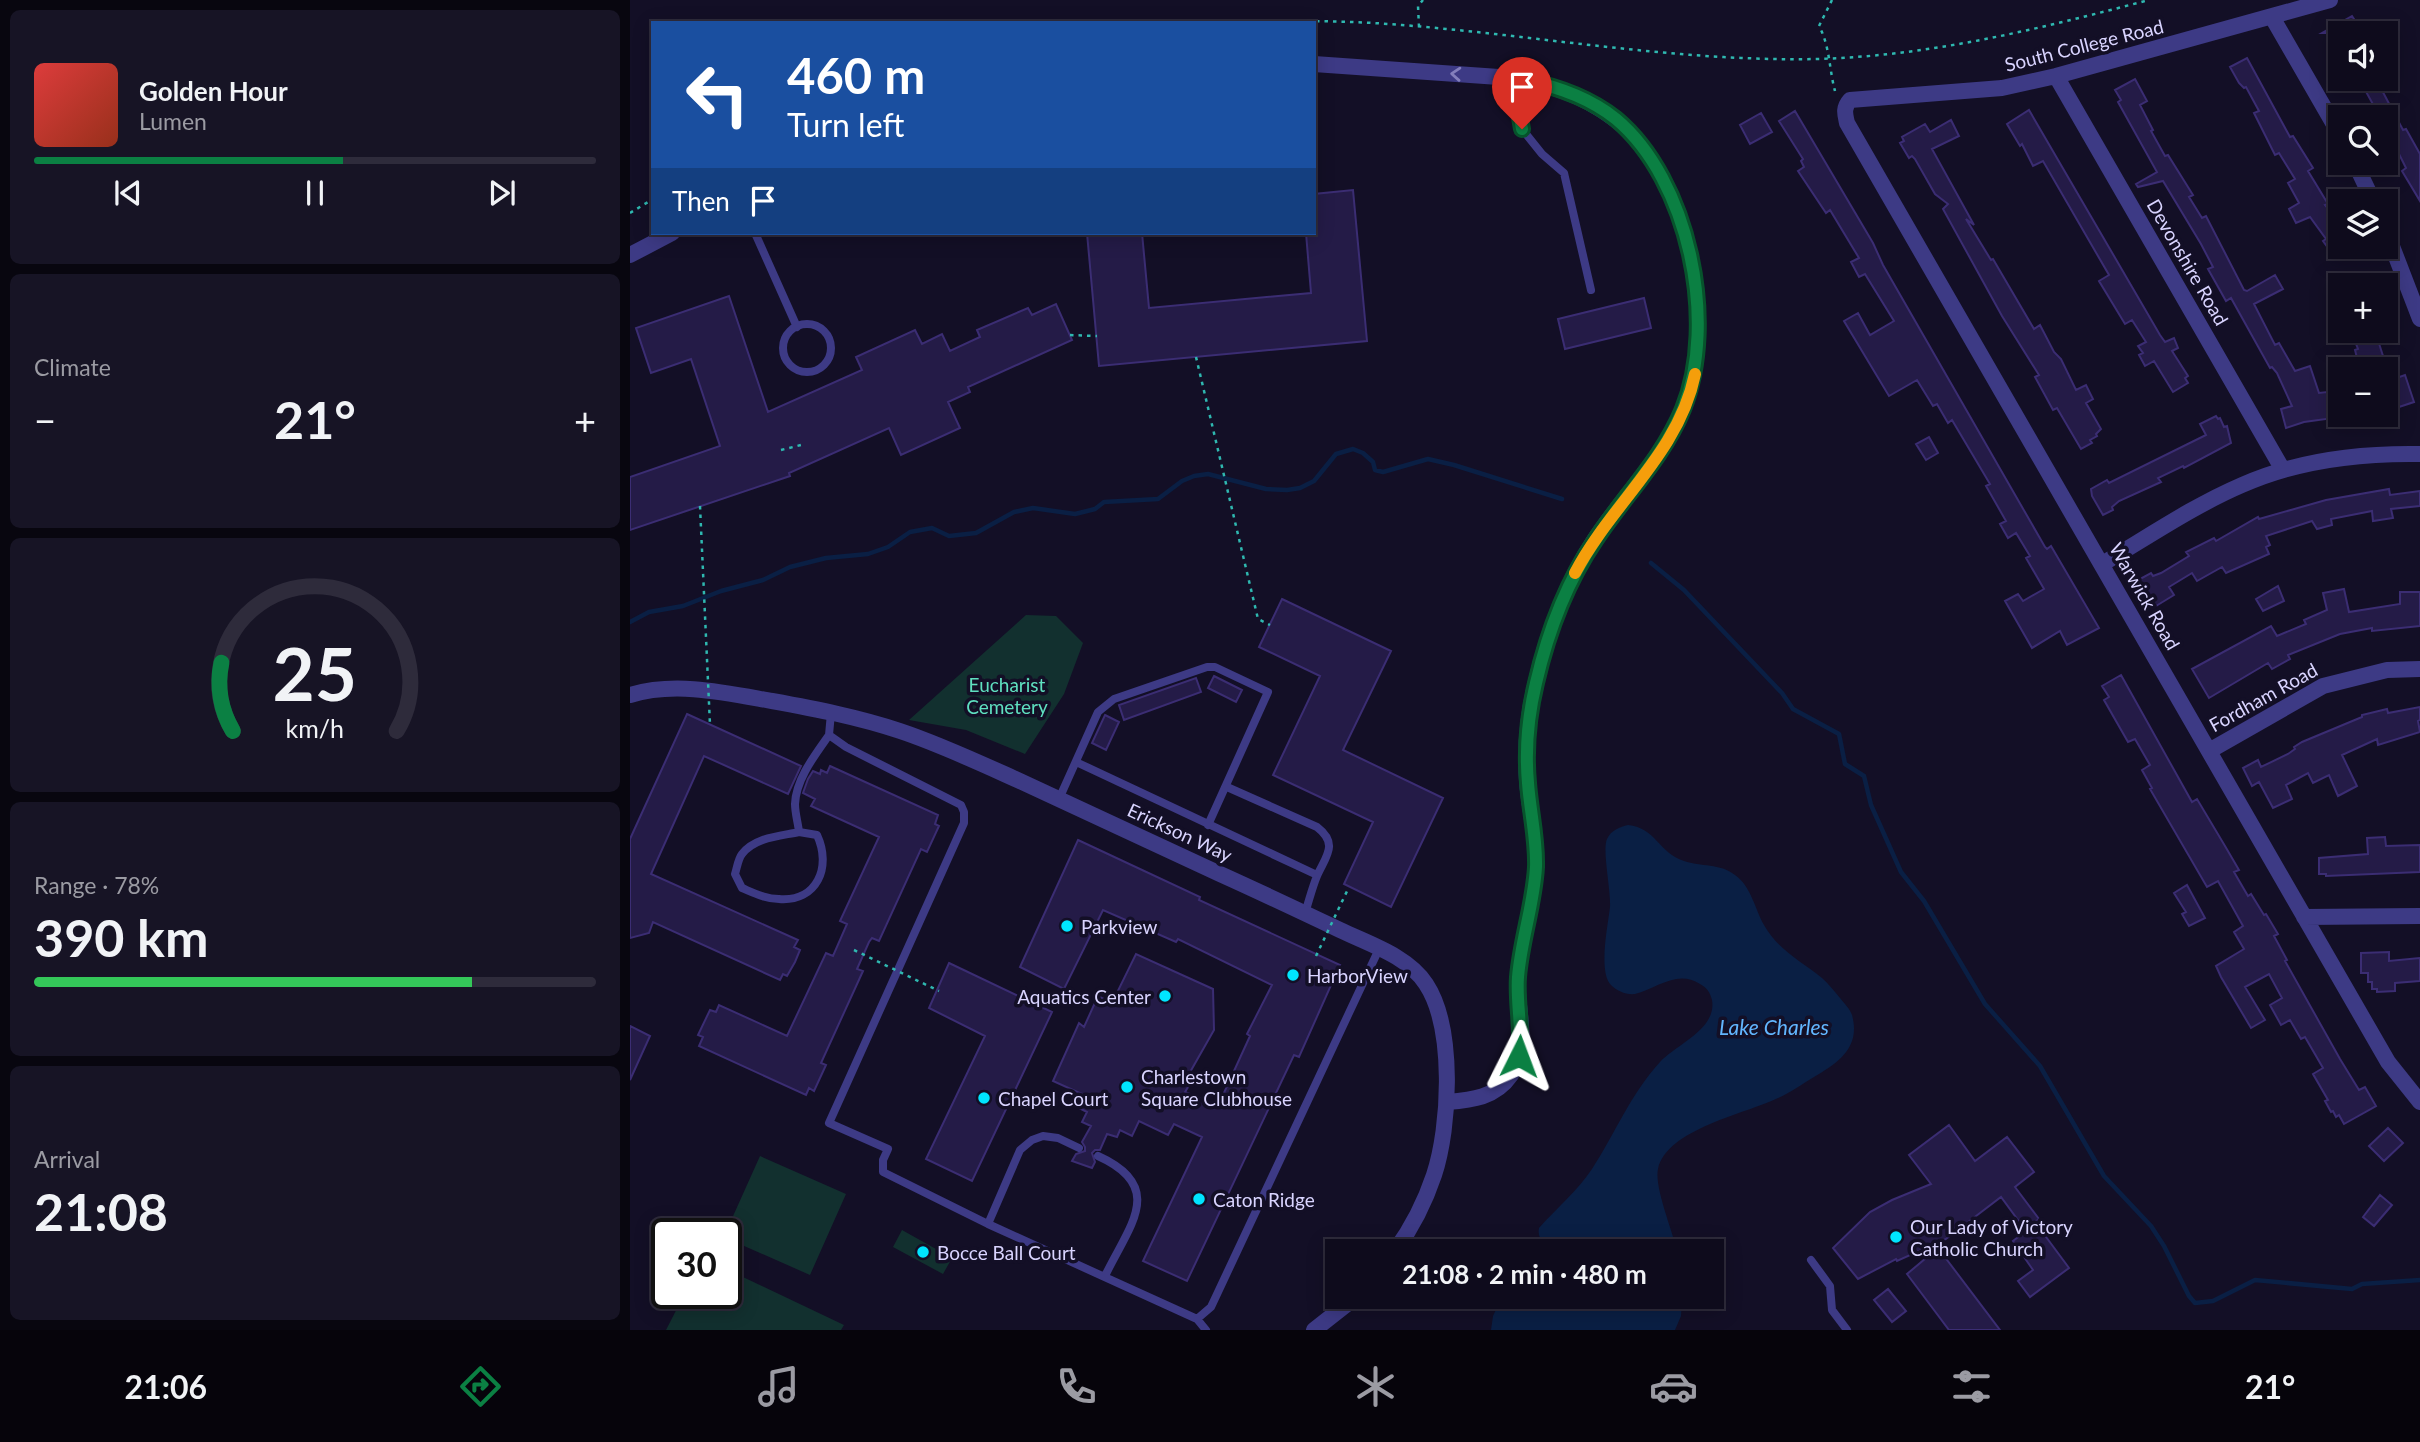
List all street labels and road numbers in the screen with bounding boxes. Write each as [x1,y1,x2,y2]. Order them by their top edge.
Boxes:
street label: South College Road [2002,14,2166,76]
street label: Devonshire Road [2143,195,2233,329]
street label: Warwick Road [2105,538,2185,654]
street label: Fordham Road [2205,658,2321,736]
street label: Erickson Way [1124,798,1236,866]

